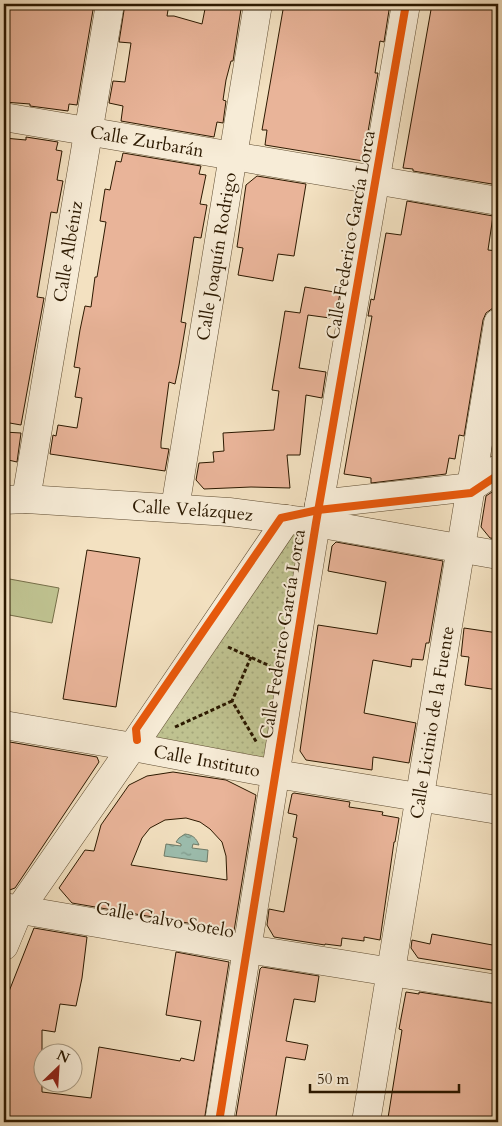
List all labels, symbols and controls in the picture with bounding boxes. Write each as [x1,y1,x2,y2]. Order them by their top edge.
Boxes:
street label: Calle Zurbarán [88,119,207,163]
street label: Calle Federico García Lorca [320,128,382,342]
street label: Calle Joaquín Rodrigo [190,170,243,342]
street label: Calle Albéniz [47,199,89,304]
street label: Calle Velázquez [131,493,255,527]
street label: Calle Federico García Lorca [254,527,312,741]
street label: Calle Licinio de la Fuente [404,624,460,821]
street label: Calle Instituto [151,739,262,783]
street label: Calle Calvo Sotelo [94,895,237,945]
north arrow [32,1044,82,1094]
text: N [54,1045,73,1068]
scale bar [310,1061,458,1093]
text: 50 m [317,1069,349,1089]

